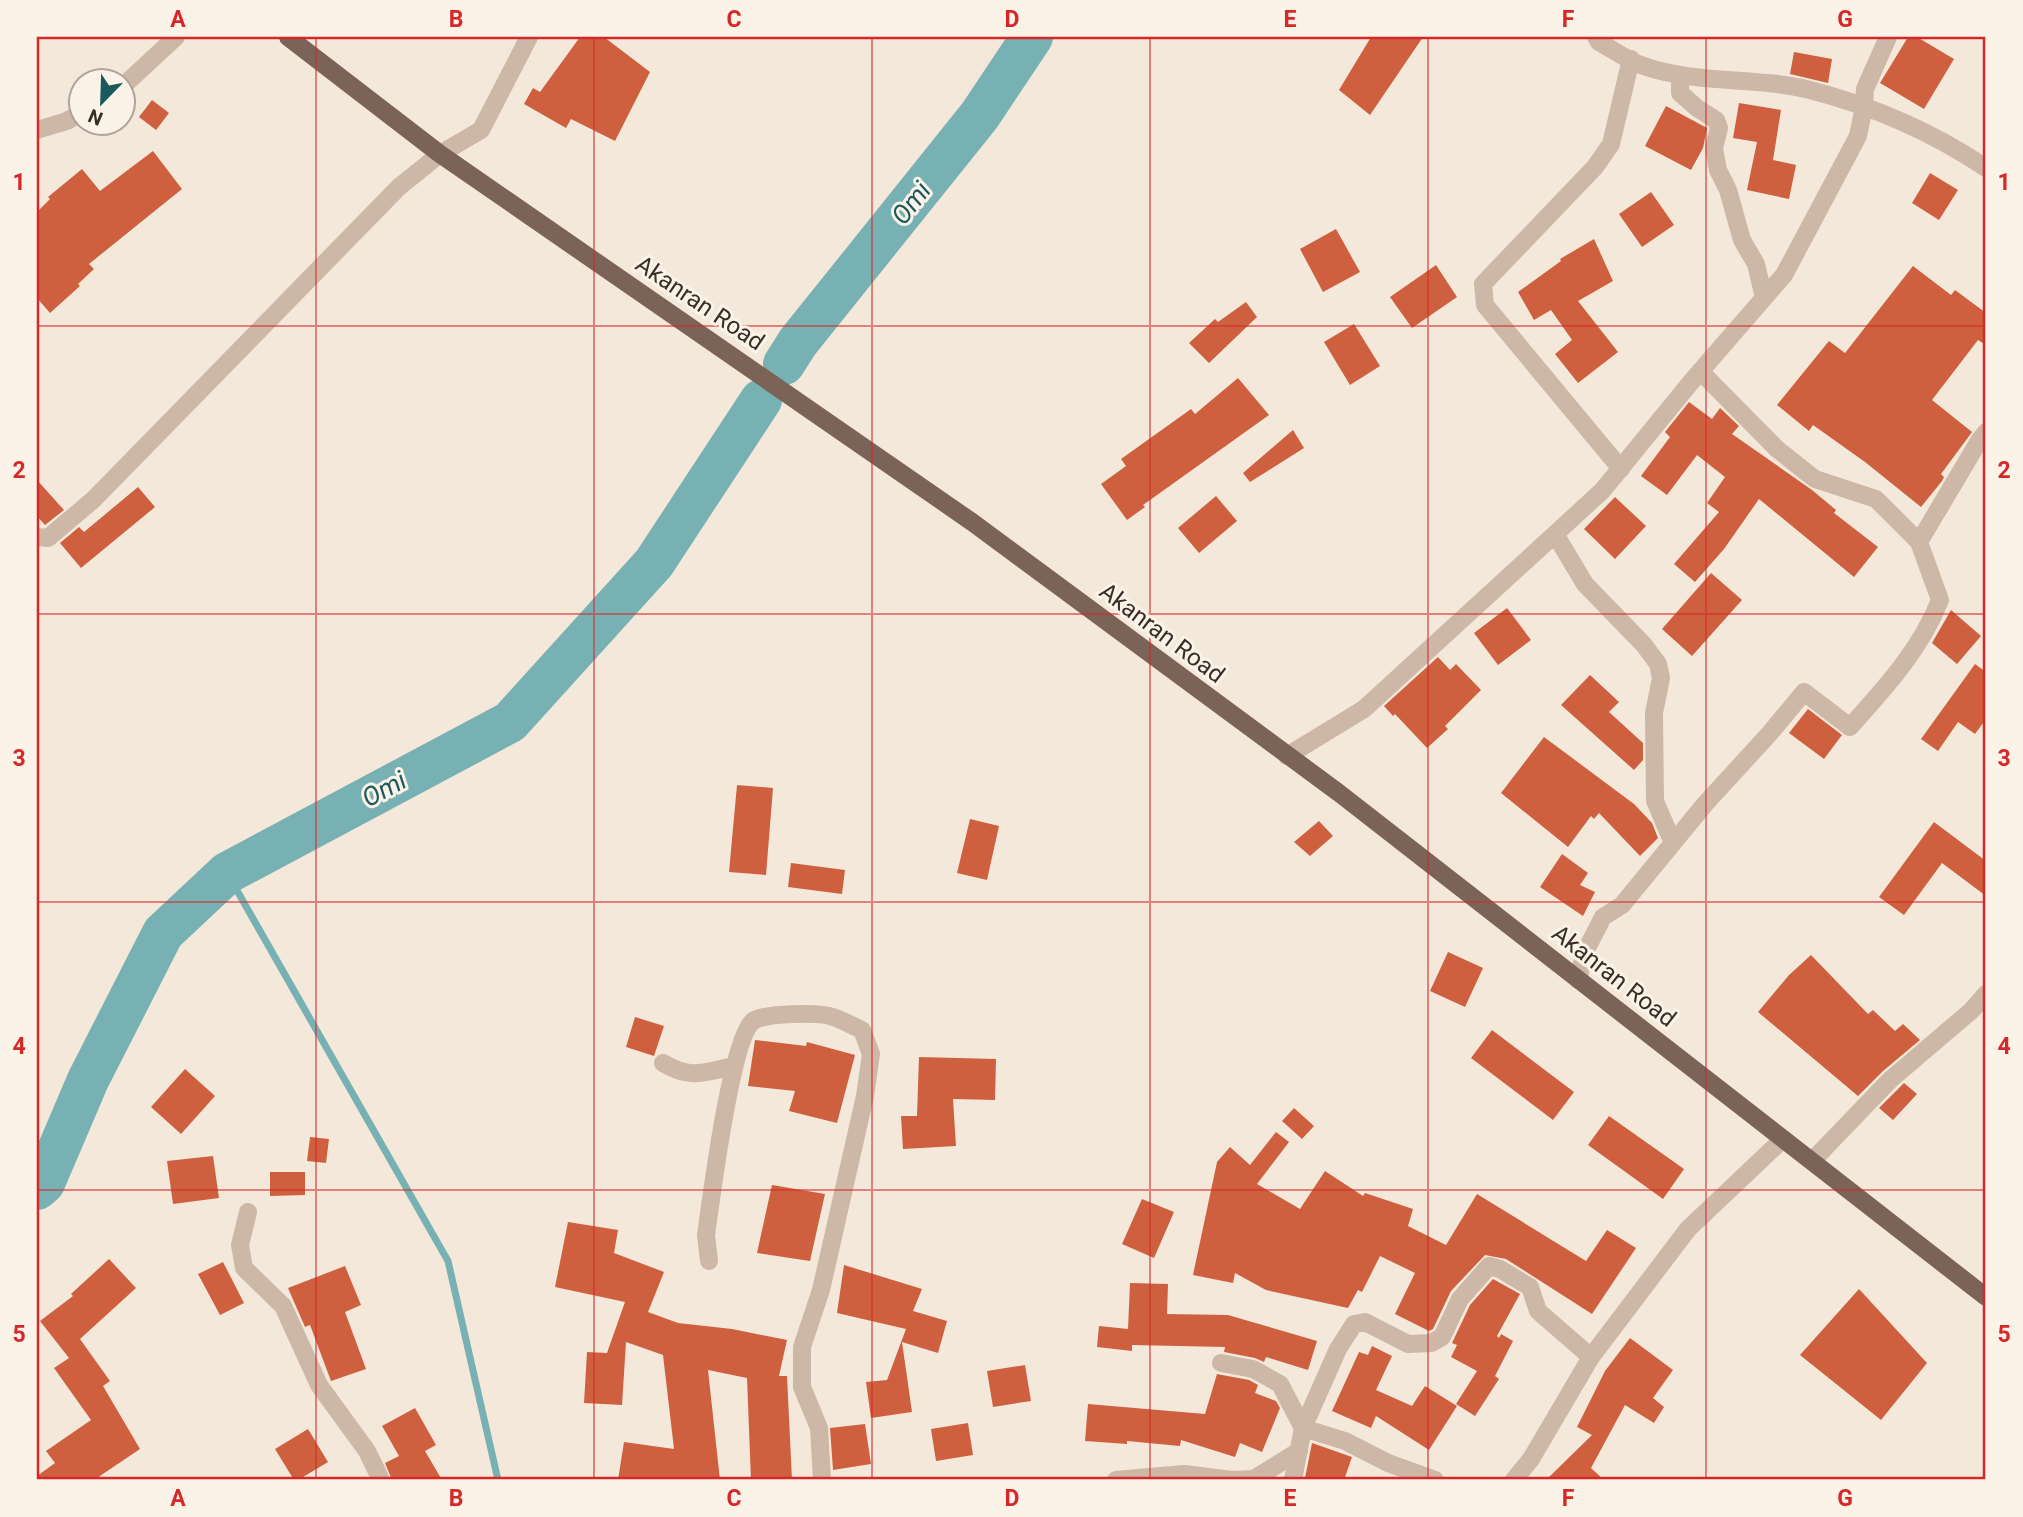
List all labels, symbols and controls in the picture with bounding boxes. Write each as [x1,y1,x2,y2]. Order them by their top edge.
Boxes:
text: A [170,6,186,33]
text: B [449,6,463,33]
text: C [726,6,742,33]
text: D [1005,6,1019,33]
text: E [1284,6,1297,33]
text: F [1562,6,1575,33]
text: G [1837,6,1853,33]
north arrow [66,66,136,136]
text: N [85,104,106,130]
text: 1 [12,169,26,196]
text: 1 [1997,169,2011,196]
water label: Omi [885,175,937,230]
street label: Akanran Road [630,250,770,356]
text: 2 [12,457,26,484]
text: 2 [1997,457,2011,484]
street label: Akanran Road [1094,577,1230,689]
text: 3 [12,745,26,772]
text: 3 [1997,745,2011,772]
water label: Omi [357,765,412,813]
street label: Akanran Road [1547,919,1681,1033]
text: 4 [12,1033,26,1060]
text: 4 [1997,1033,2011,1060]
text: 5 [12,1321,26,1348]
text: 5 [1997,1321,2011,1348]
text: A [170,1485,186,1512]
text: B [449,1485,463,1512]
text: C [726,1485,742,1512]
text: D [1005,1485,1019,1512]
text: E [1284,1485,1297,1512]
text: F [1562,1485,1575,1512]
text: G [1837,1485,1853,1512]

